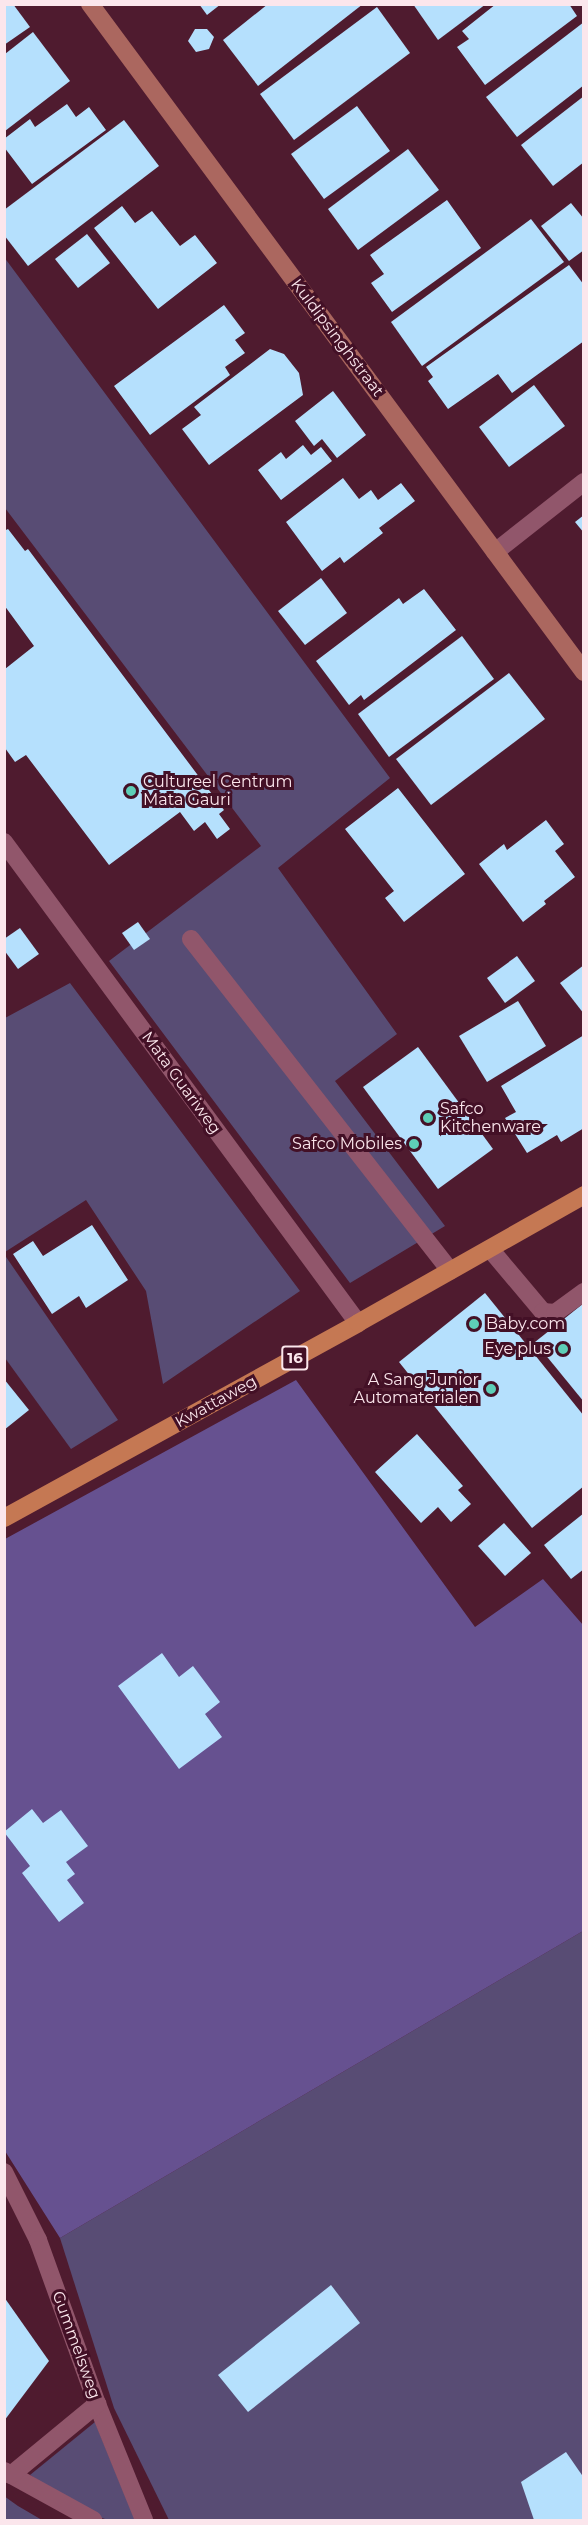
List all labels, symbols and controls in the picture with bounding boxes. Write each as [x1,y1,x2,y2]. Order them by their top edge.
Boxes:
street label: Kuldipsinghstraat [287,275,387,401]
place label: Cultureel Centrum Mata Gauri [143,772,292,810]
marker: Cultureel Centrum Mata Gauri [124,784,138,798]
street label: Mata Guariweg [137,1028,225,1138]
place label: Safco Kitchenware [440,1099,541,1137]
marker: Safco Kitchenware [421,1111,435,1125]
place label: Safco Mobiles [292,1134,402,1154]
marker: Safco Mobiles [407,1137,421,1151]
place label: Baby.com [486,1314,565,1334]
marker: Baby.com [467,1317,481,1331]
place label: Eye plus [484,1339,551,1359]
marker: Eye plus [556,1342,570,1356]
road number: 16 [280,1346,310,1370]
place label: A Sang Junior Automaterialen [354,1370,479,1408]
street label: Kwattaweg [172,1372,260,1432]
marker: A Sang Junior Automaterialen [484,1382,498,1396]
street label: Gummelsweg [48,2289,104,2401]

